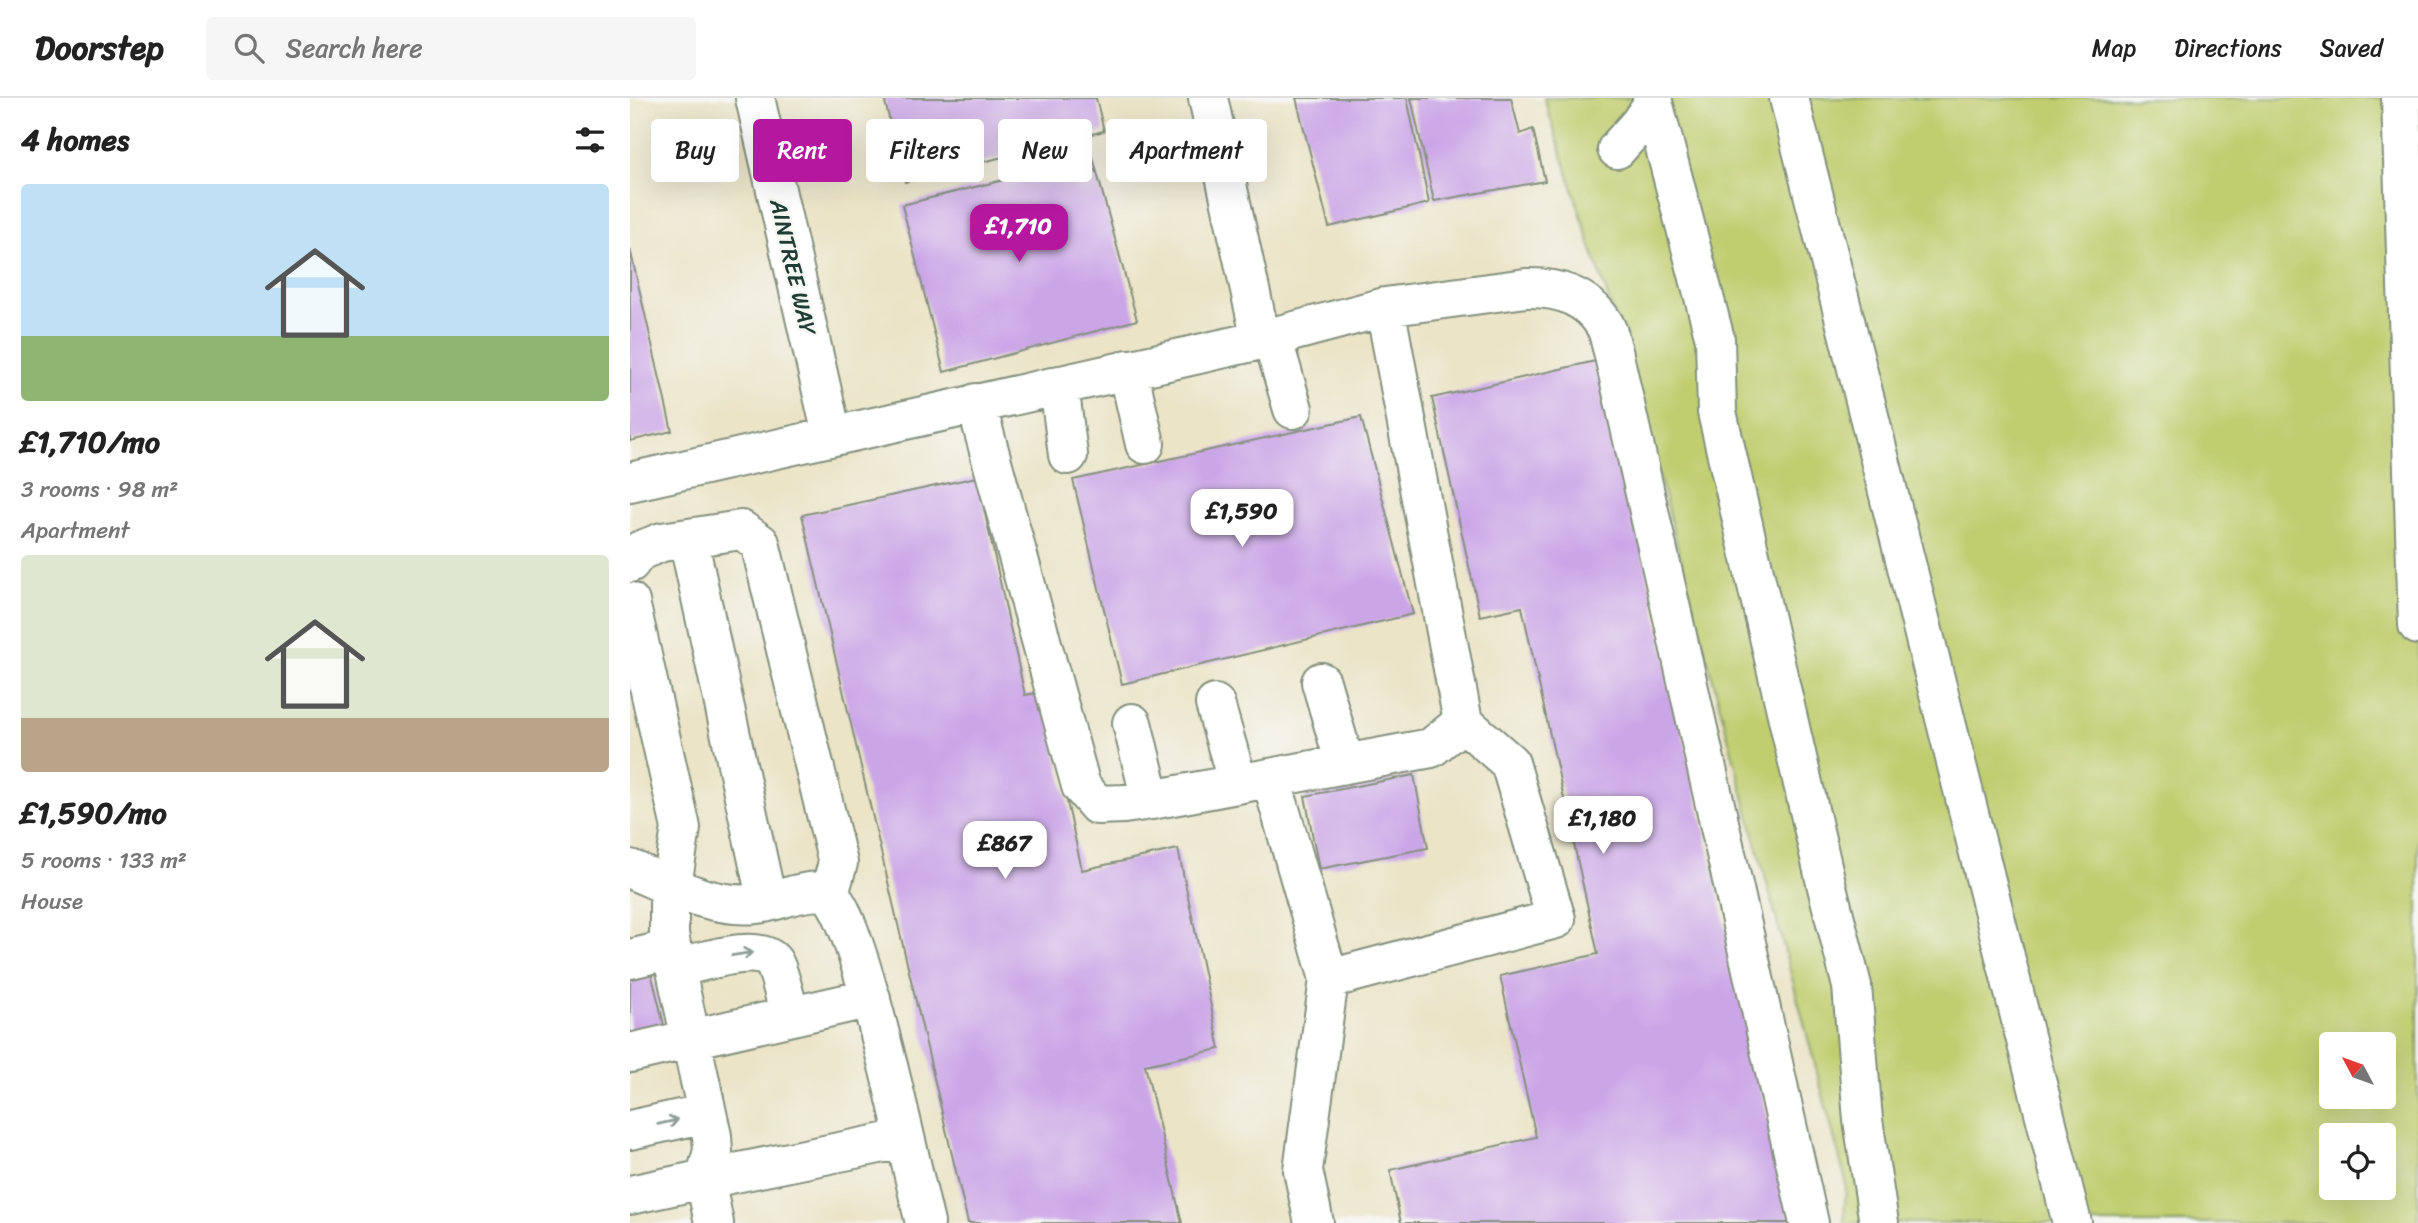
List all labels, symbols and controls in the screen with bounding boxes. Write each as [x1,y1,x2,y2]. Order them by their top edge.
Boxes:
search box [206,17,696,80]
text: Doorstep [35,19,164,77]
text: Search here [286,25,423,71]
text: Map [2092,27,2136,69]
text: Directions [2174,27,2282,69]
text: Saved [2320,27,2383,69]
icon: search [230,29,268,67]
text: 4 homes [21,113,129,167]
chip: Buy [651,119,739,182]
chip: Rent [753,119,852,182]
chip: Filters [866,119,984,182]
chip: New [998,119,1092,182]
chip: Apartment [1106,119,1267,182]
icon: filters [571,121,609,159]
street label: AINTREE WAY [757,194,829,341]
pin: £1,710 [962,204,1076,264]
text: £1,710 [986,206,1052,247]
icon: home [252,230,378,356]
text: £1,710/mo [21,415,160,469]
text: 3 rooms · 98 m² [21,469,178,510]
pin: £1,590 [1185,490,1299,549]
text: £1,590 [1207,491,1277,532]
text: Apartment [21,510,130,551]
icon: home [252,601,378,727]
text: £1,590/mo [21,786,167,840]
pin: £1,180 [1546,796,1660,856]
text: £1,180 [1570,798,1636,839]
pin: £867 [964,822,1046,881]
text: £867 [979,823,1031,864]
text: 5 rooms · 133 m² [21,840,187,881]
text: House [21,881,83,922]
one-way arrow [730,947,753,960]
north arrow [2319,1032,2396,1110]
map controls [2319,1032,2396,1200]
one-way arrow [656,1114,679,1128]
button: locate [2319,1123,2396,1200]

